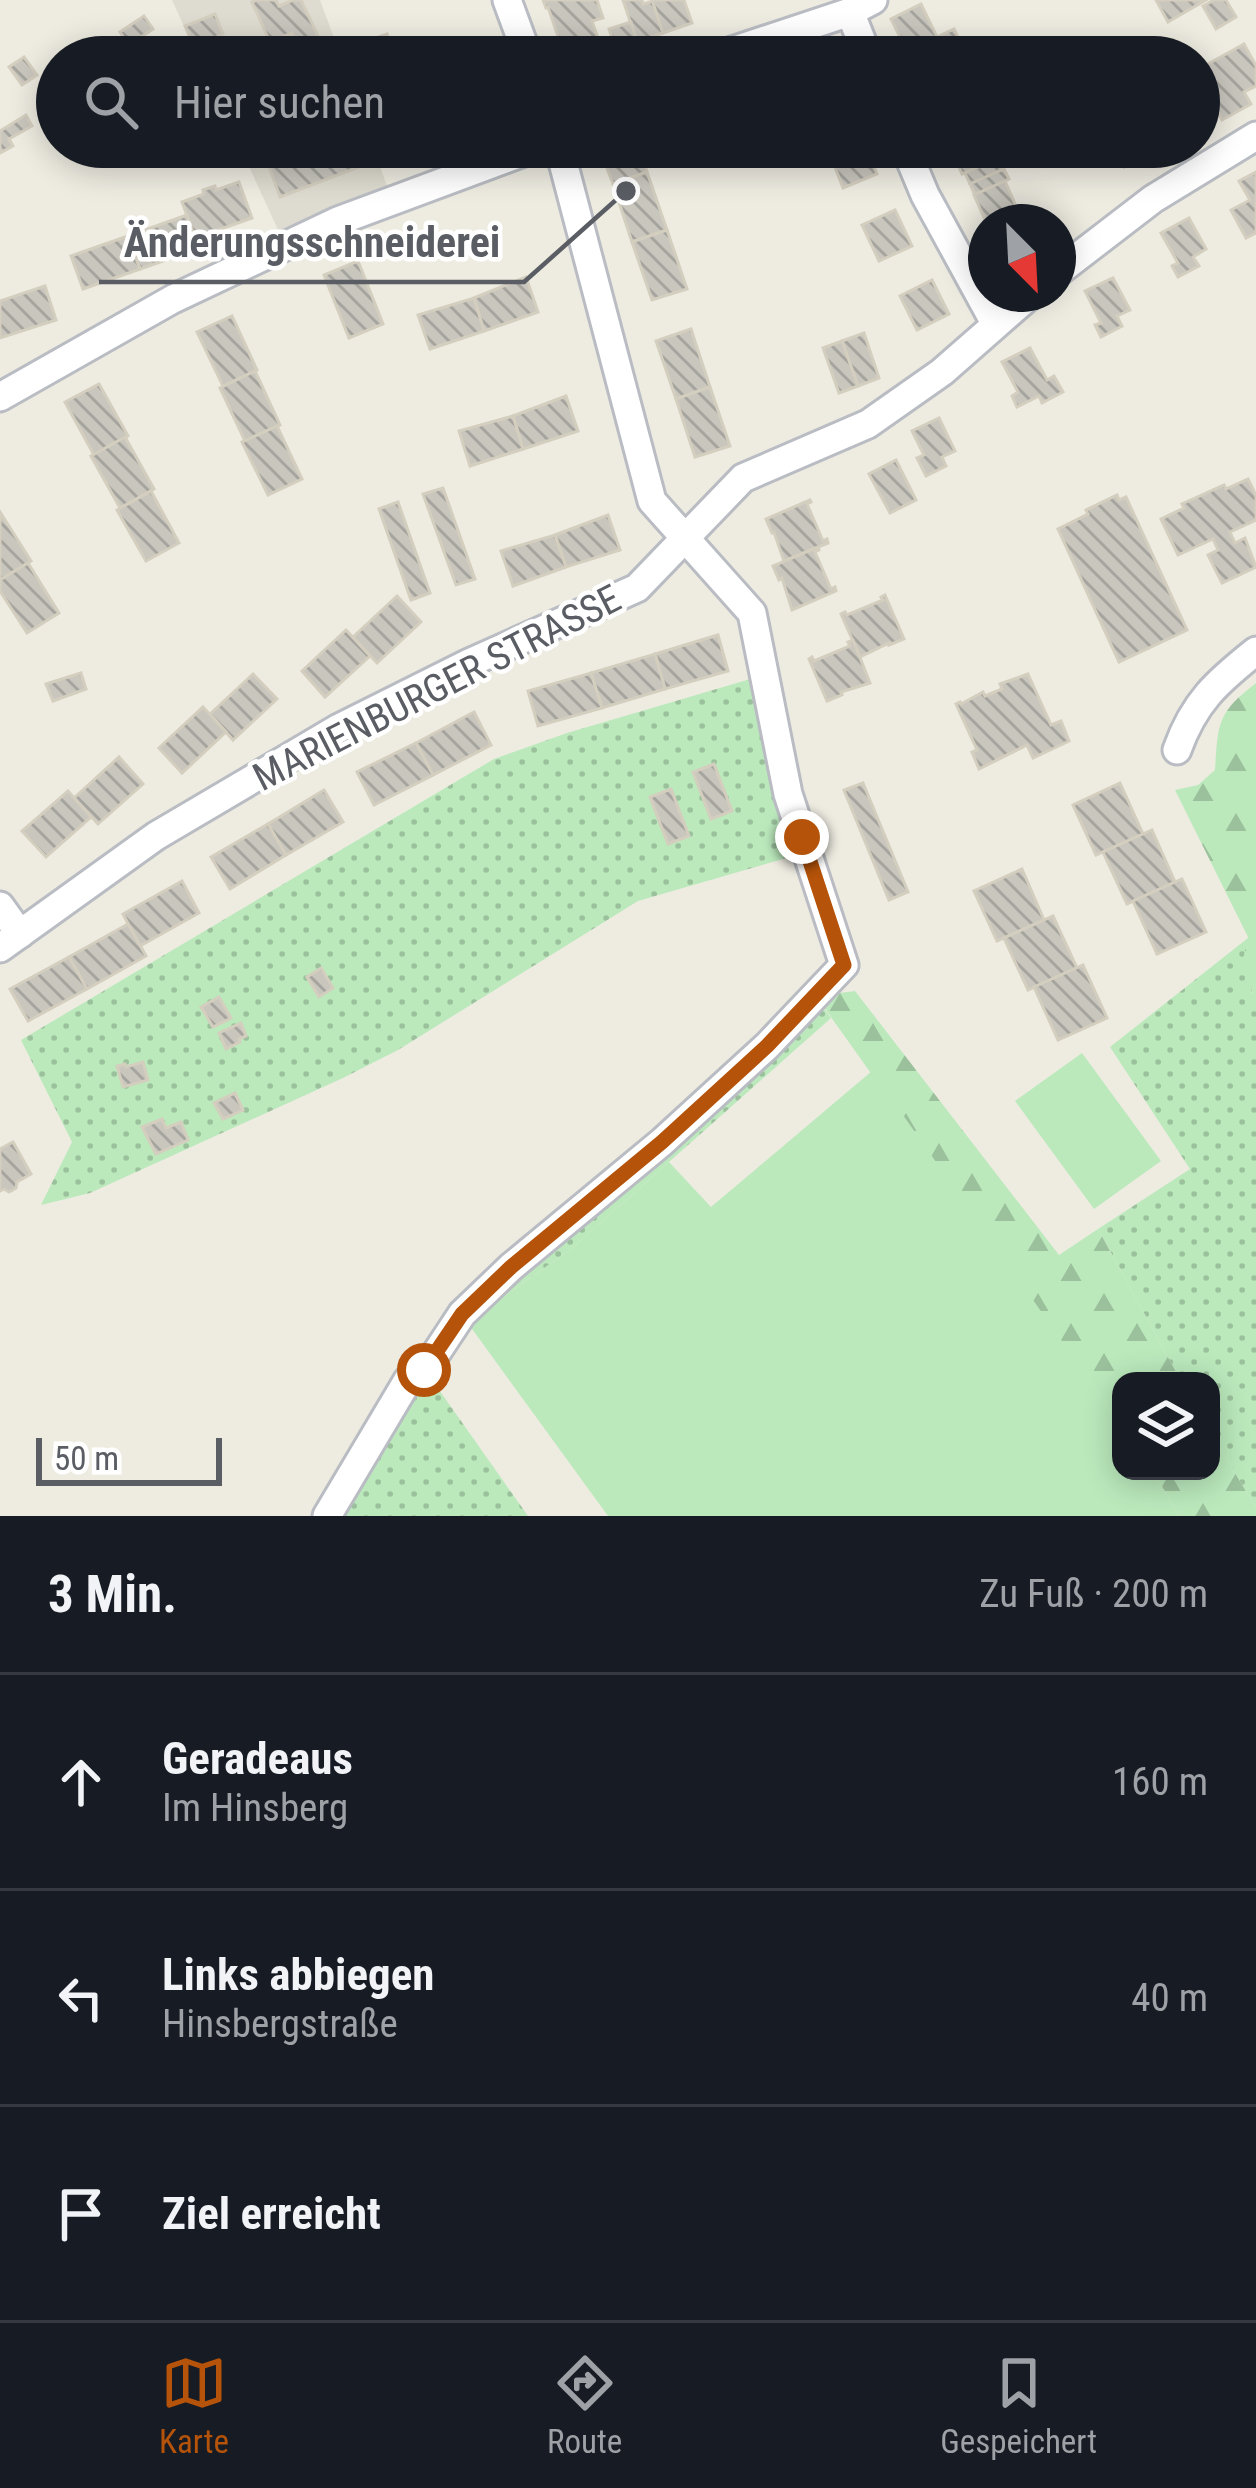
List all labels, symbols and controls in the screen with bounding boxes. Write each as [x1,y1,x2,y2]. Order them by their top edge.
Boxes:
search box [36,36,1220,168]
icon: search [78,69,144,135]
text: Hier suchen [174,76,385,129]
callout: Änderungsschneiderei [99,204,524,282]
north arrow [968,204,1076,312]
text: Änderungsschneiderei [124,218,500,267]
street label: MARIENBURGER STRASSE [246,575,628,801]
route end [775,810,829,864]
route start [397,1343,451,1397]
map controls [1112,1372,1220,1480]
button: layers [1112,1372,1220,1480]
scale bar [36,1432,222,1485]
text: 50 m [54,1439,119,1478]
text: 3 Min. [48,1565,177,1624]
text: Zu Fuß · 200 m [979,1571,1208,1617]
text: Geradeaus [162,1732,353,1785]
icon: ahead [48,1749,114,1815]
text: 160 m [1112,1759,1208,1805]
text: Im Hinsberg [162,1785,348,1831]
text: Links abbiegen [162,1948,434,2001]
icon: left [48,1965,114,2031]
text: 40 m [1131,1975,1208,2021]
text: Hinsbergstraße [162,2001,398,2047]
icon: arrive [48,2181,114,2247]
text: Ziel erreicht [162,2187,381,2240]
tab: Karte [159,2350,229,2461]
tab: Route [547,2350,622,2461]
tab: Gespeichert [940,2350,1097,2461]

